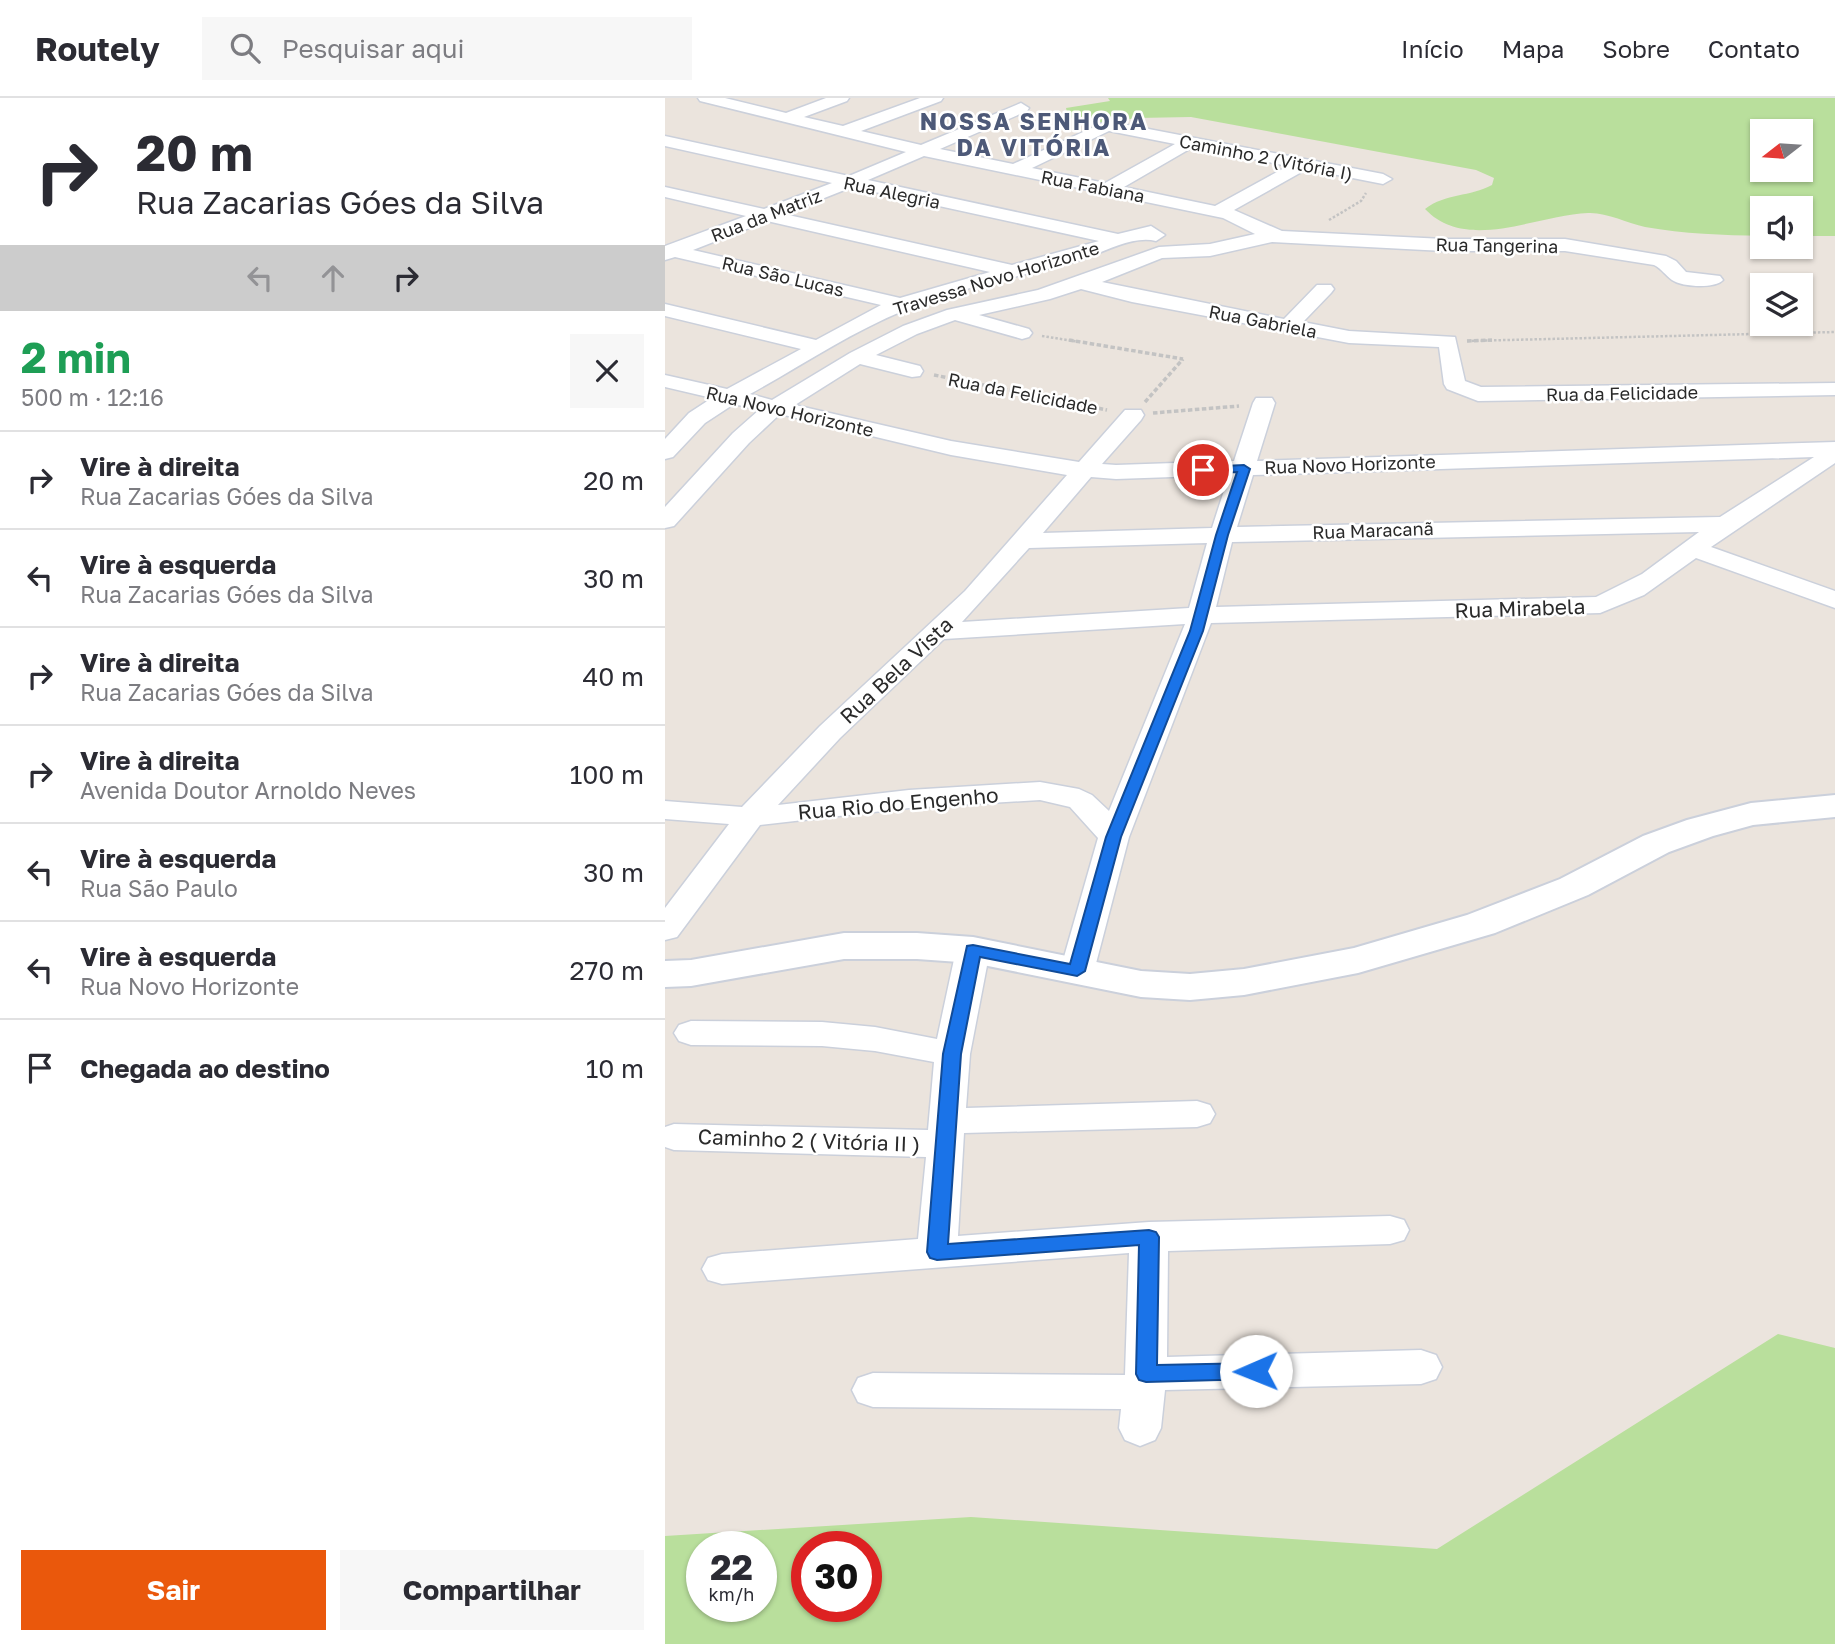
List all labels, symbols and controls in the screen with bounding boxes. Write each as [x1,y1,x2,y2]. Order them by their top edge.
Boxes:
search box [202,17,692,80]
text: Routely [35,29,160,68]
icon: search [226,29,264,67]
text: Pesquisar aqui [282,33,465,64]
text: Início [1401,34,1464,63]
text: Mapa [1502,34,1564,63]
text: Sobre [1602,34,1670,63]
text: Contato [1708,34,1800,63]
district label: NOSSA SENHORA DA VITÓRIA [920,107,1148,161]
north arrow [1750,119,1813,182]
map controls [1750,119,1813,336]
text: 20 m [136,123,253,182]
icon: right [21,126,112,217]
street label: Caminho 2 (Vitória I) [1177,129,1355,185]
street label: Rua Fabiana [1039,165,1147,207]
street label: Rua Alegria [842,171,942,213]
text: Rua Zacarias Góes da Silva [136,183,544,221]
street label: Rua da Matriz [708,184,824,246]
button: sound [1750,196,1813,259]
street label: Rua Tangerina [1435,233,1559,257]
street label: Travessa Novo Horizonte [890,236,1102,320]
street label: Rua São Lucas [720,251,846,301]
icon: left [241,259,279,297]
icon: ahead [314,259,352,297]
icon: right [387,259,425,297]
button: layers [1750,273,1813,336]
street label: Rua Gabriela [1207,300,1319,342]
text: 2 min [21,332,131,382]
button: close [570,334,644,408]
street label: Rua da Felicidade [946,368,1100,418]
street label: Rua Novo Horizonte [704,381,876,441]
street label: Rua da Felicidade [1546,381,1698,405]
text: 500 m · 12:16 [21,383,164,411]
pin [1173,440,1233,500]
street label: Rua Novo Horizonte [1264,450,1436,478]
text: Vire à direita [80,451,240,482]
icon: arrive [1184,451,1222,489]
icon: right [21,461,59,499]
text: 20 m [583,465,644,496]
text: Rua Zacarias Góes da Silva [80,482,373,510]
street label: Rua Maracanã [1312,517,1434,543]
text: Vire à esquerda [80,549,276,580]
icon: left [21,559,59,597]
text: 30 m [583,563,644,594]
text: Rua Zacarias Góes da Silva [80,580,373,608]
street label: Rua Mirabela [1454,593,1586,623]
street label: Rua Bela Vista [834,611,958,729]
text: Vire à direita [80,647,240,678]
icon: right [21,657,59,695]
text: 40 m [583,661,644,692]
text: Rua Zacarias Góes da Silva [80,678,373,706]
text: Vire à direita [80,745,240,776]
icon: right [21,755,59,793]
text: 100 m [570,759,644,790]
text: Avenida Doutor Arnoldo Neves [80,776,416,804]
street label: Rua Rio do Engenho [797,781,999,825]
text: Vire à esquerda [80,843,276,874]
icon: left [21,853,59,891]
text: 30 m [583,857,644,888]
text: Rua São Paulo [80,874,238,902]
text: Vire à esquerda [80,941,276,972]
icon: left [21,951,59,989]
text: 270 m [570,955,644,986]
text: Rua Novo Horizonte [80,972,299,1000]
icon: arrive [21,1049,59,1087]
text: Chegada ao destino [80,1053,330,1084]
text: 10 m [586,1053,644,1084]
street label: Caminho 2 ( Vitória II ) [697,1123,921,1157]
position arrow [1219,1334,1293,1408]
speed limit sign: 30 [791,1531,882,1622]
text: 22 [710,1546,753,1588]
button: Sair [21,1550,326,1630]
button: Compartilhar [340,1550,644,1630]
text: km/h [709,1583,754,1605]

